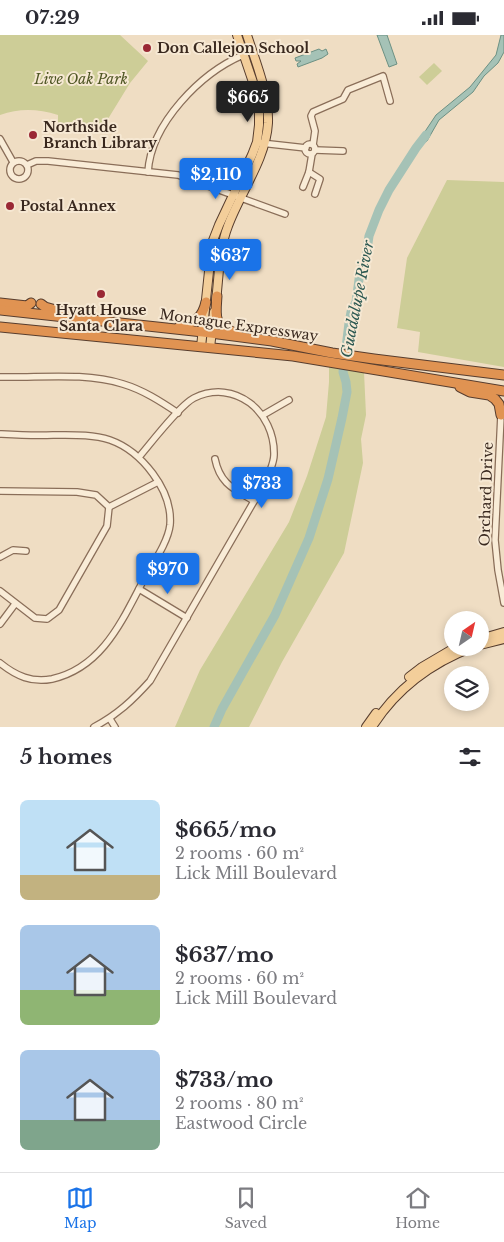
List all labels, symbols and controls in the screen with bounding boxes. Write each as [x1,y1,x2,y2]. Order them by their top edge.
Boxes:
text: 07:29 [25,6,80,29]
place label: Don Callejon School [157,39,309,57]
marker: Don Callejon School [141,42,153,54]
park label: Live Oak Park [33,70,128,88]
pin: $665 [218,81,278,123]
text: $665 [227,87,269,107]
place label: Northside Branch Library [43,118,158,152]
marker: Northside Branch Library [27,129,39,141]
pin: $2,110 [175,157,257,200]
text: $2,110 [191,164,241,184]
place label: Postal Annex [20,197,117,215]
marker: Postal Annex [4,200,16,212]
water label: Guadalupe River [336,238,378,359]
pin: $637 [200,239,260,281]
text: $637 [210,245,250,265]
marker: Hyatt House Santa Clara [95,288,107,300]
place label: Hyatt House Santa Clara [56,301,146,335]
street label: Montague Expressway [158,305,320,345]
street label: Orchard Drive [475,441,497,547]
pin: $733 [232,467,292,509]
text: $733 [243,473,281,493]
pin: $970 [138,553,198,595]
text: $970 [147,559,189,579]
north arrow [444,611,489,656]
map controls [444,611,489,711]
button: layers [444,666,489,711]
icon: filters [456,743,484,771]
text: 5 homes [20,744,112,770]
text: $665/mo [175,817,276,843]
icon: home [60,820,120,880]
text: 2 rooms · 60 m² [175,843,304,863]
text: Lick Mill Boulevard [175,863,337,883]
text: $637/mo [175,942,274,968]
icon: home [60,945,120,1005]
text: 2 rooms · 60 m² [175,968,304,988]
text: Lick Mill Boulevard [175,988,337,1008]
text: $733/mo [175,1067,273,1093]
icon: home [60,1070,120,1130]
text: 2 rooms · 80 m² [175,1093,303,1113]
text: Eastwood Circle [175,1113,307,1133]
tab: Map [64,1184,97,1232]
tab: Saved [225,1184,267,1232]
tab: Home [395,1184,440,1232]

